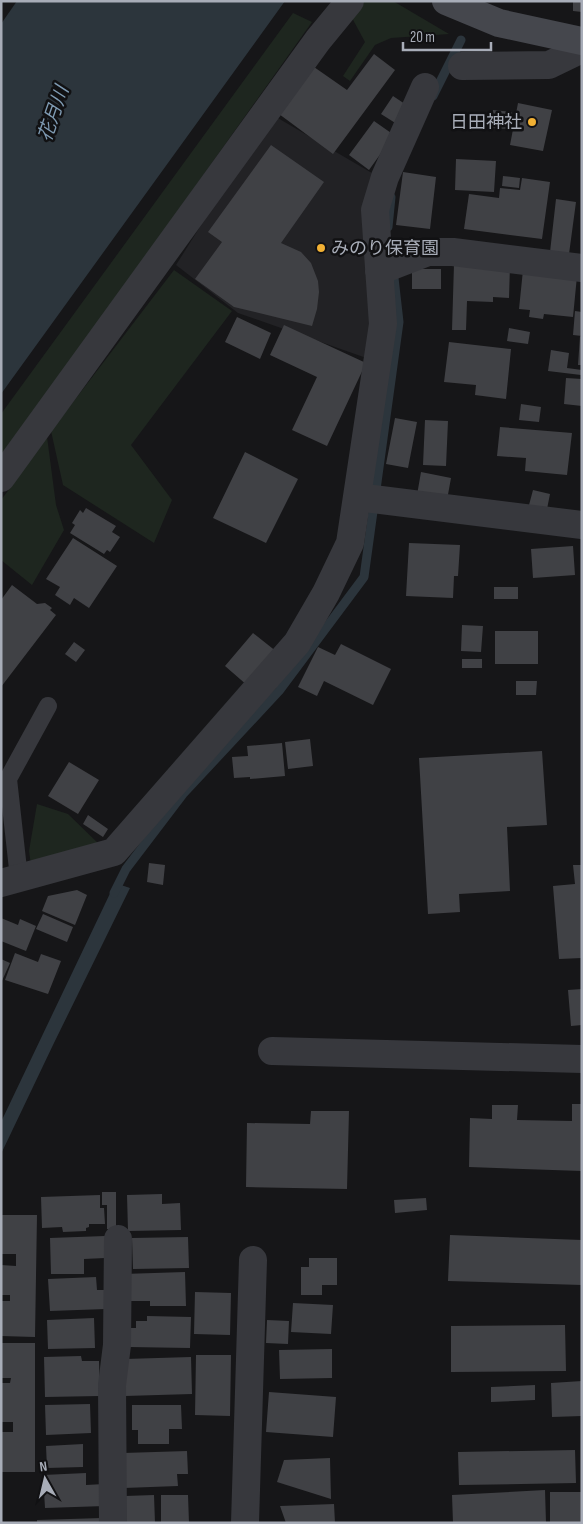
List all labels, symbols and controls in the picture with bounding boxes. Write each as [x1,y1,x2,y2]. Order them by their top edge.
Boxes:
scale bar [403,20,490,52]
text: 20 m [410,28,435,47]
water label: 花月川 [34,81,75,145]
place label: 日田神社 [450,112,522,133]
marker: 日田神社 [526,116,538,128]
place label: みのり保育園 [331,238,439,259]
marker: みのり保育園 [315,242,327,254]
north arrow [20,1454,70,1504]
text: N [38,1458,48,1476]

